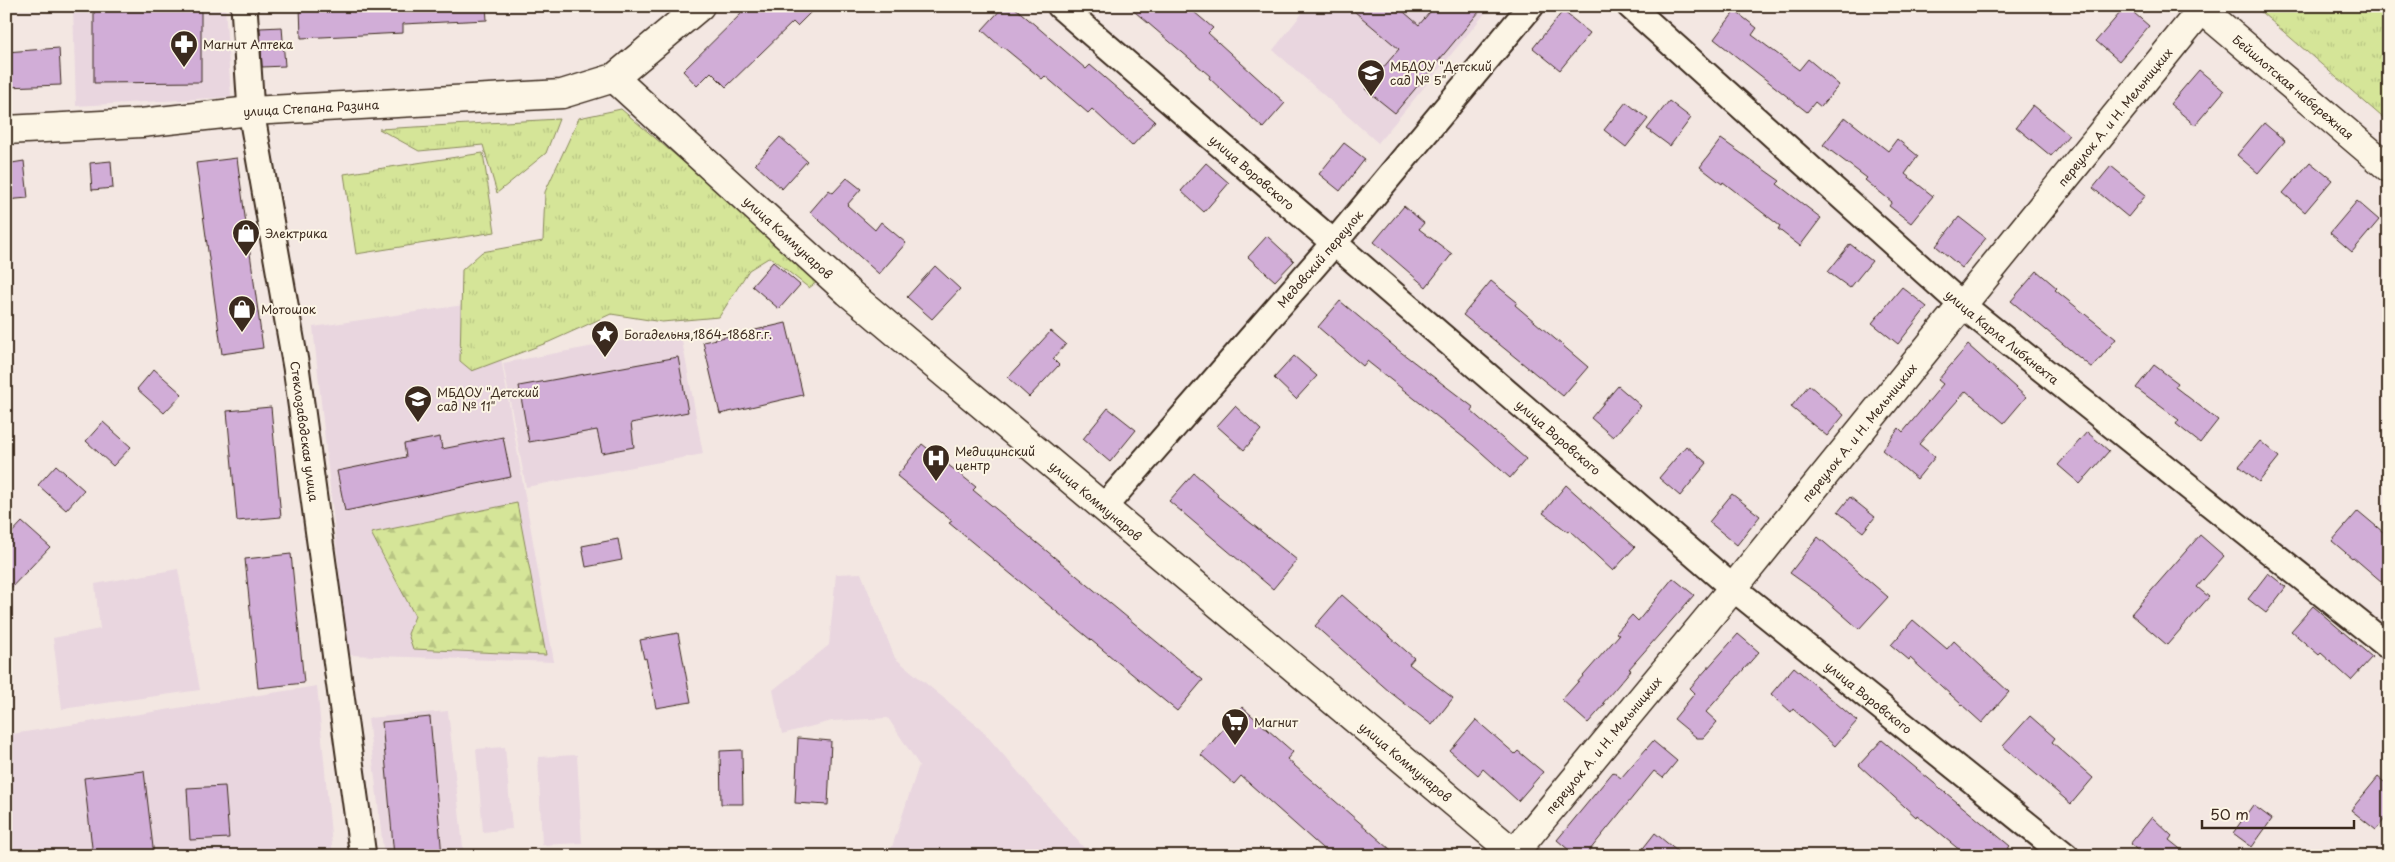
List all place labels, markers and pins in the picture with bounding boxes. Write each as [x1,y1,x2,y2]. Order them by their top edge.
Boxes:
pharmacy icon: Магнит Аптека [169,29,199,68]
place label: Магнит Аптека [203,35,294,53]
place label: МБДОУ "Детский сад № 5" [1390,57,1492,89]
school or university icon: МБДОУ "Детский сад № 5" [1356,58,1386,97]
shop icon: Электрика [231,218,261,257]
place label: Электрика [265,224,328,242]
shop icon: Мотошок [227,294,257,333]
place label: Мотошок [261,300,317,318]
place icon: Богадельня,1864-1868г.г. [590,319,620,358]
place label: Богадельня,1864-1868г.г. [624,325,772,343]
place label: МБДОУ "Детский сад № 11" [437,383,539,415]
school or university icon: МБДОУ "Детский сад № 11" [403,384,433,423]
place label: Медицинский центр [955,442,1035,474]
hospital icon: Медицинский центр [921,443,951,482]
supermarket icon: Магнит [1220,707,1250,746]
place label: Магнит [1254,713,1299,731]

